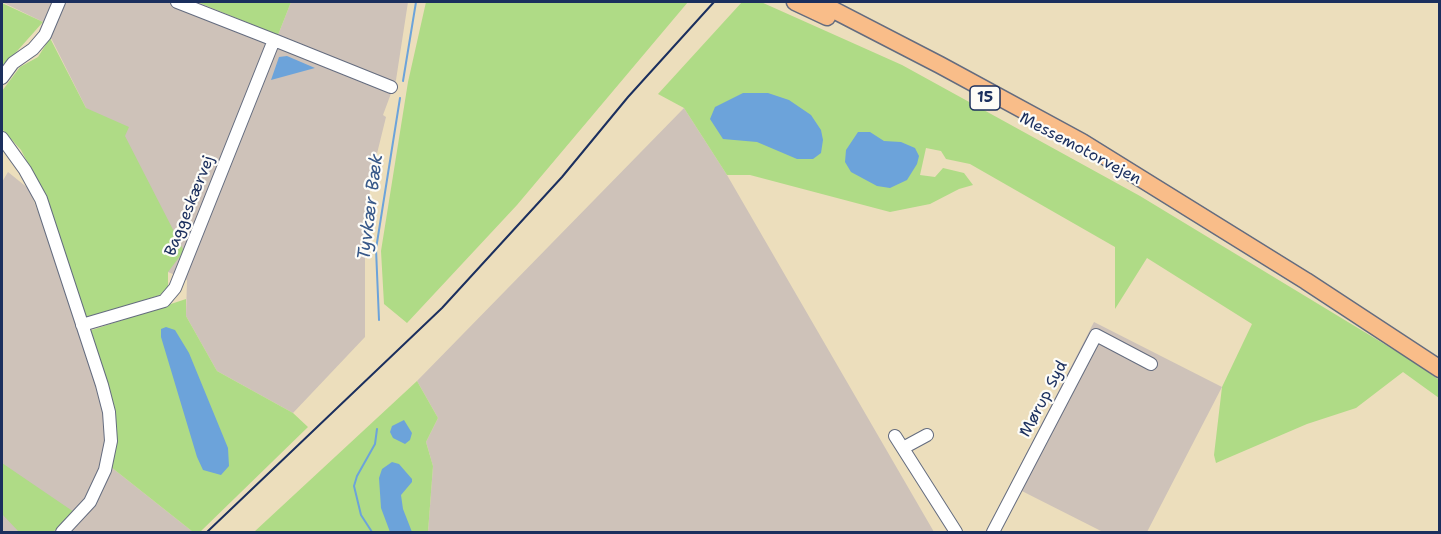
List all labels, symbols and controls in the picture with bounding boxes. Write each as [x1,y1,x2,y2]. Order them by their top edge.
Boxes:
road number: 15 [970,86,1000,110]
street label: Messemotorvejen [1016,109,1144,189]
street label: Baggeskærvej [161,153,219,259]
water label: Tyvkær Bæk [354,153,388,261]
street label: Mørup Syd [1016,357,1072,441]

